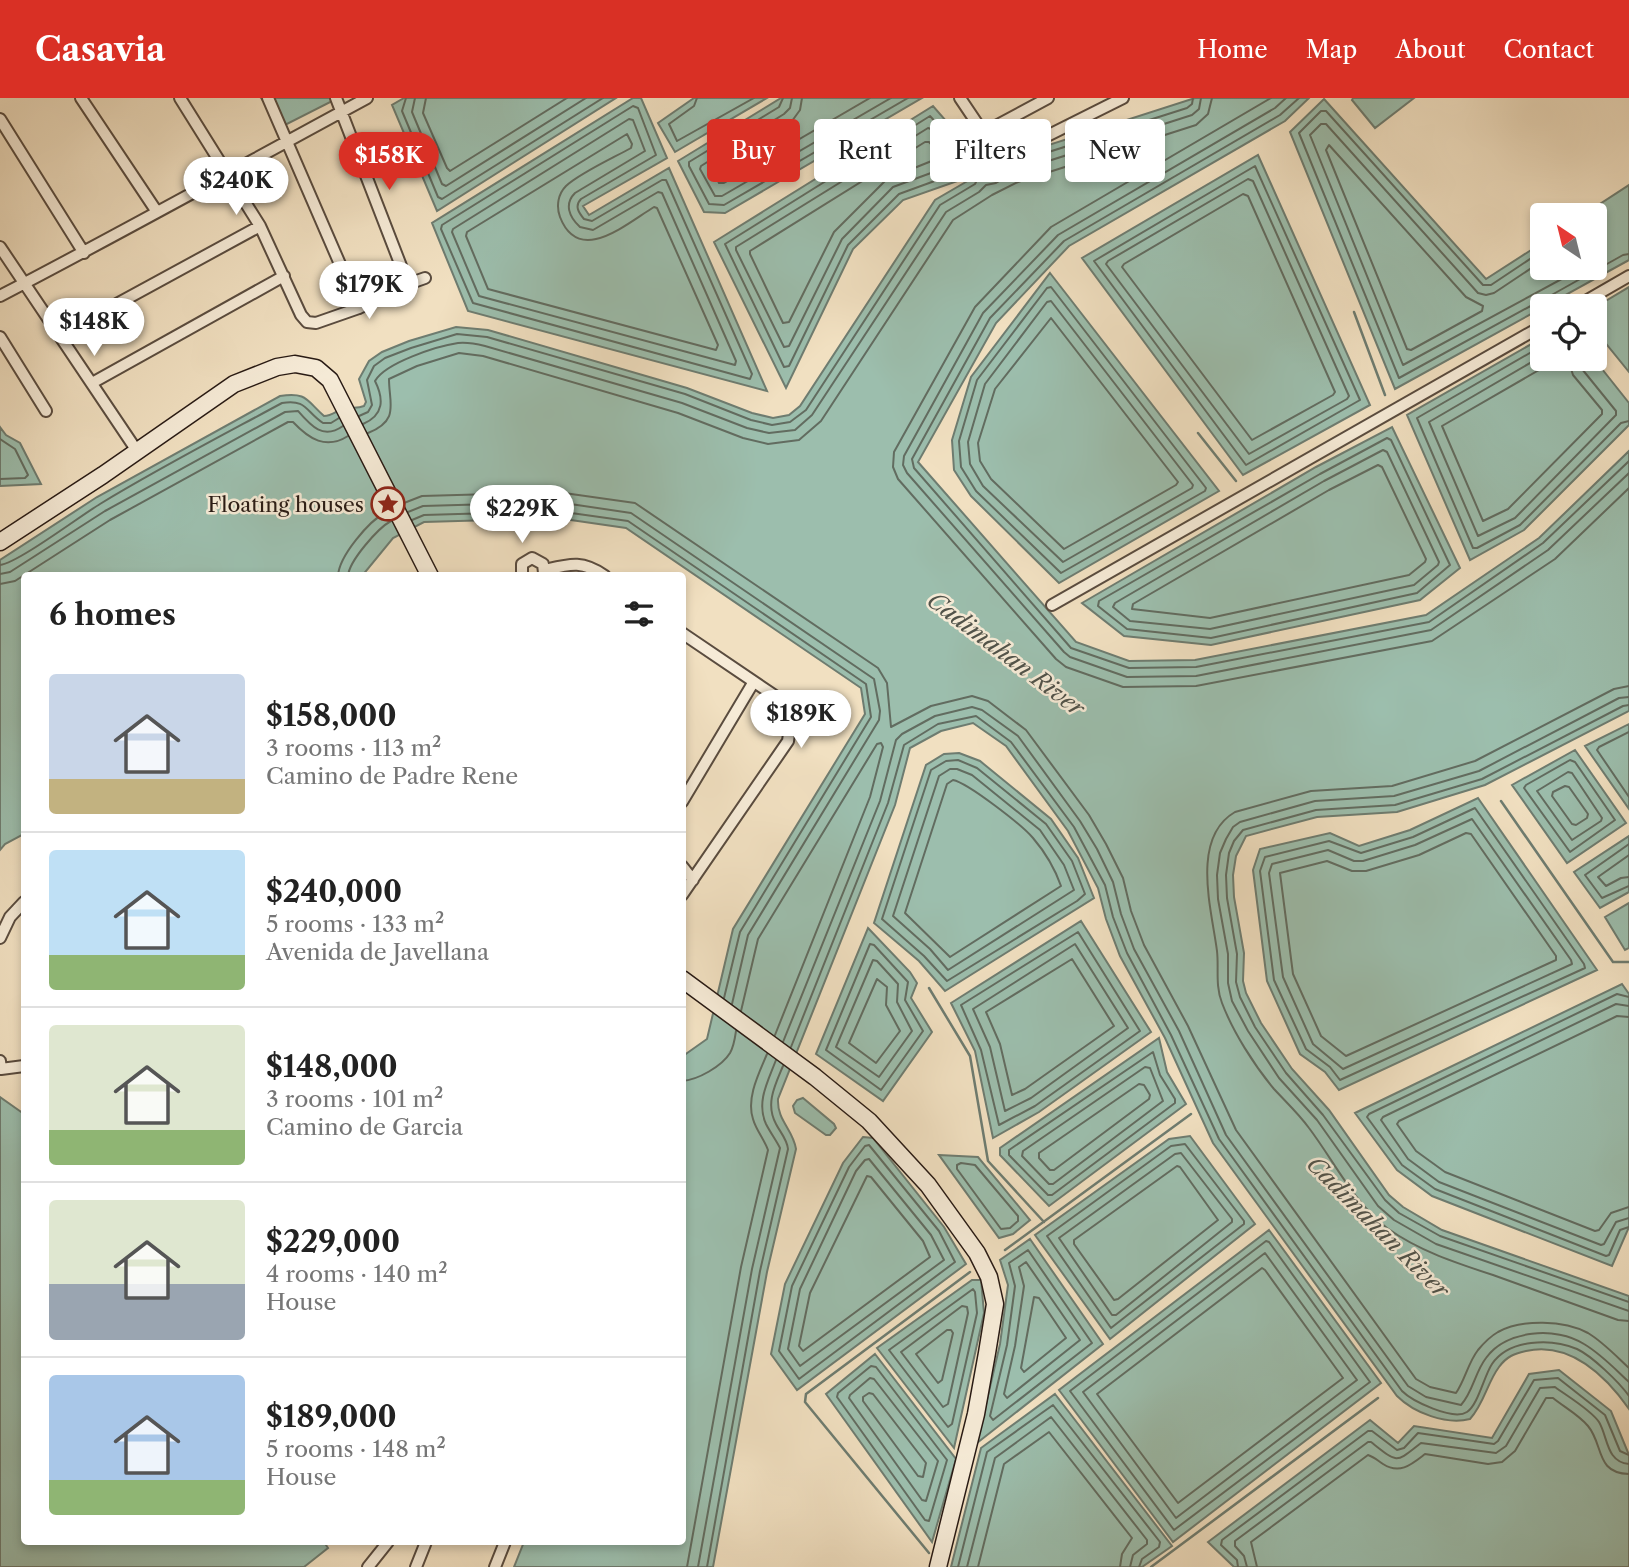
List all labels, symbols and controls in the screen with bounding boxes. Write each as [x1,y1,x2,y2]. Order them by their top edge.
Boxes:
text: Casavia [35,29,165,70]
text: Home [1197,35,1268,64]
text: Map [1306,35,1357,64]
text: About [1395,35,1466,64]
text: Contact [1504,35,1594,64]
chip: Buy [707,119,800,182]
chip: Rent [814,119,916,182]
chip: Filters [930,119,1051,182]
chip: New [1065,119,1165,182]
pin: $158K [340,132,438,192]
text: $158K [355,141,423,169]
pin: $240K [187,158,285,217]
text: $240K [199,166,273,194]
north arrow [1530,203,1606,280]
map controls [1530,203,1607,371]
pin: $179K [320,262,418,321]
text: $179K [335,270,403,298]
button: locate [1530,294,1607,371]
pin: $148K [45,299,143,358]
text: $148K [59,307,129,335]
place icon: Floating houses [369,485,407,523]
pin: $229K [473,486,571,545]
place label: Floating houses [208,492,364,517]
text: $229K [486,494,558,522]
water label: Cadimahan River [922,586,1091,723]
icon: filters [620,595,658,633]
text: 6 homes [49,596,176,633]
pin: $189K [752,690,850,750]
text: $158,000 [266,697,397,734]
text: $189K [766,699,836,727]
icon: home [105,702,189,786]
text: 3 rooms · 113 m² [266,734,442,762]
text: Camino de Padre Rene [266,762,518,790]
text: $240,000 [266,873,402,910]
icon: home [105,878,189,962]
text: 5 rooms · 133 m² [266,910,444,938]
text: Avenida de Javellana [266,938,489,966]
text: $148,000 [266,1048,398,1085]
icon: home [105,1053,189,1137]
text: 3 rooms · 101 m² [266,1085,443,1113]
text: Camino de Garcia [266,1113,463,1141]
water label: Cadimahan River [1301,1150,1456,1305]
text: $229,000 [266,1223,400,1260]
icon: home [105,1228,189,1312]
text: 4 rooms · 140 m² [266,1260,448,1288]
text: House [266,1288,336,1316]
text: $189,000 [266,1398,397,1435]
icon: home [105,1403,189,1487]
text: 5 rooms · 148 m² [266,1435,446,1463]
text: House [266,1463,336,1491]

